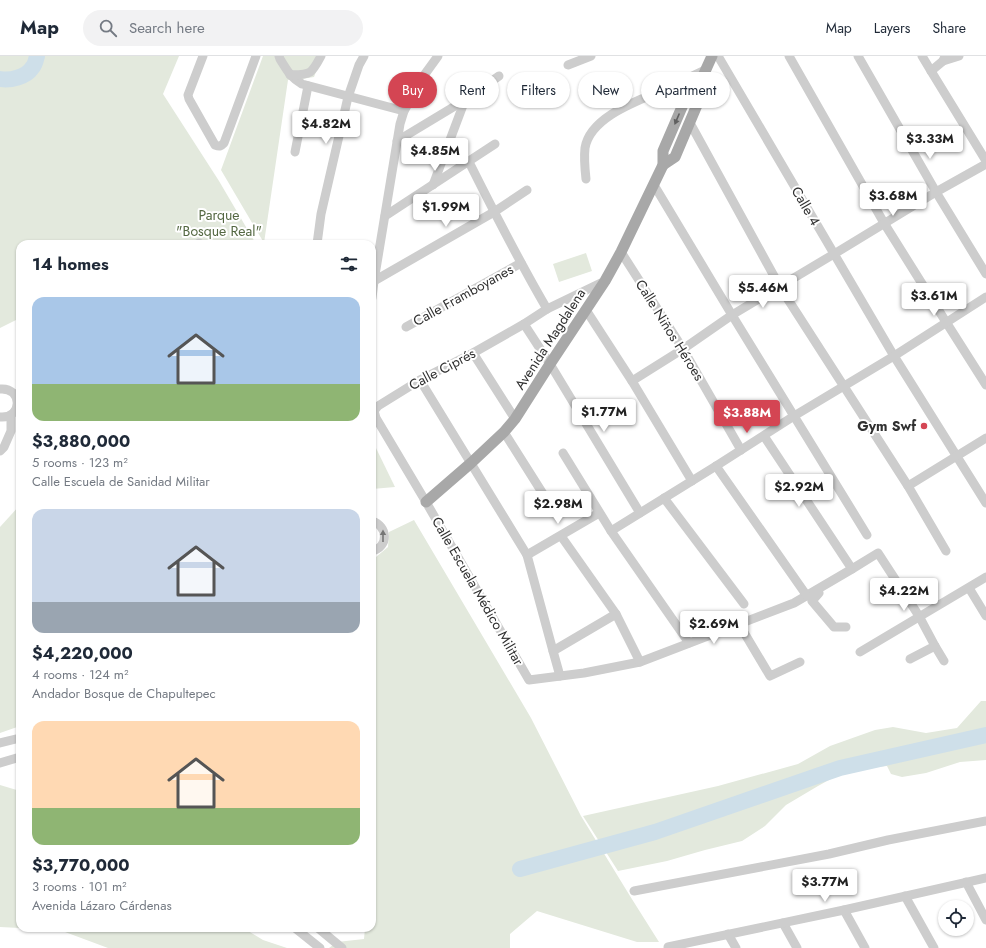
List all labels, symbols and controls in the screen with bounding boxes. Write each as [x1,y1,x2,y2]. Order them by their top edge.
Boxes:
search box [83,10,363,46]
text: Map [20,14,59,41]
icon: search [97,17,119,39]
text: Search here [129,17,205,39]
text: Map [826,18,852,38]
text: Layers [874,18,910,38]
text: Share [932,18,966,38]
chip: Buy [388,72,437,108]
chip: Rent [445,72,499,108]
chip: Filters [507,72,570,108]
chip: New [578,72,633,108]
chip: Apartment [641,72,730,108]
pin: $4.82M [293,111,359,145]
one-way arrow [674,113,680,124]
text: $4.82M [301,114,351,133]
pin: $3.33M [897,126,963,160]
text: $3.33M [906,129,954,148]
pin: $4.85M [402,138,468,172]
text: $4.85M [410,141,460,160]
street label: Calle 4 [787,183,825,229]
pin: $3.68M [860,183,926,217]
text: $3.68M [869,186,917,205]
pin: $1.99M [413,194,479,228]
text: $1.99M [422,197,470,216]
park label: Parque "Bosque Real" [176,205,262,241]
text: 14 homes [32,252,109,276]
icon: filters [338,253,360,275]
street label: Calle Framboyanes [409,259,517,331]
pin: $5.46M [730,275,796,309]
street label: Calle Niños Héroes [631,276,709,385]
text: $5.46M [738,278,788,297]
pin: $3.61M [901,283,967,317]
street label: Avenida Magdalena [510,285,590,393]
text: $3.61M [910,286,958,305]
icon: home [160,323,232,395]
street label: Calle Ciprés [405,343,479,395]
pin: $1.77M [571,399,637,433]
pin: $3.88M [714,400,780,434]
text: $1.77M [581,402,627,421]
text: $3.88M [723,403,771,422]
place label: Gym Swf [857,416,917,436]
marker: Gym Swf [919,421,929,431]
text: $3,880,000 [32,429,130,453]
text: 5 rooms · 123 m² [32,453,128,472]
text: Calle Escuela de Sanidad Militar [32,472,210,491]
pin: $2.92M [766,474,832,508]
text: $2.92M [774,477,824,496]
pin: $2.98M [525,491,591,525]
text: $2.98M [533,494,583,513]
street label: Calle Escuela Médico Militar [427,513,529,669]
one-way arrow [380,529,386,542]
icon: home [160,535,232,607]
pin: $4.22M [871,578,937,612]
text: $4.22M [879,581,929,600]
pin: $2.69M [681,611,747,645]
text: $2.69M [689,614,739,633]
text: $4,220,000 [32,641,133,665]
text: 4 rooms · 124 m² [32,665,128,684]
text: Andador Bosque de Chapultepec [32,684,216,703]
icon: home [160,747,232,819]
text: $3,770,000 [32,853,129,877]
pin: $3.77M [792,869,858,903]
text: $3.77M [801,872,849,891]
text: 3 rooms · 101 m² [32,877,127,896]
text: Avenida Lázaro Cárdenas [32,896,172,915]
map controls [938,900,974,936]
button: locate [938,900,974,936]

